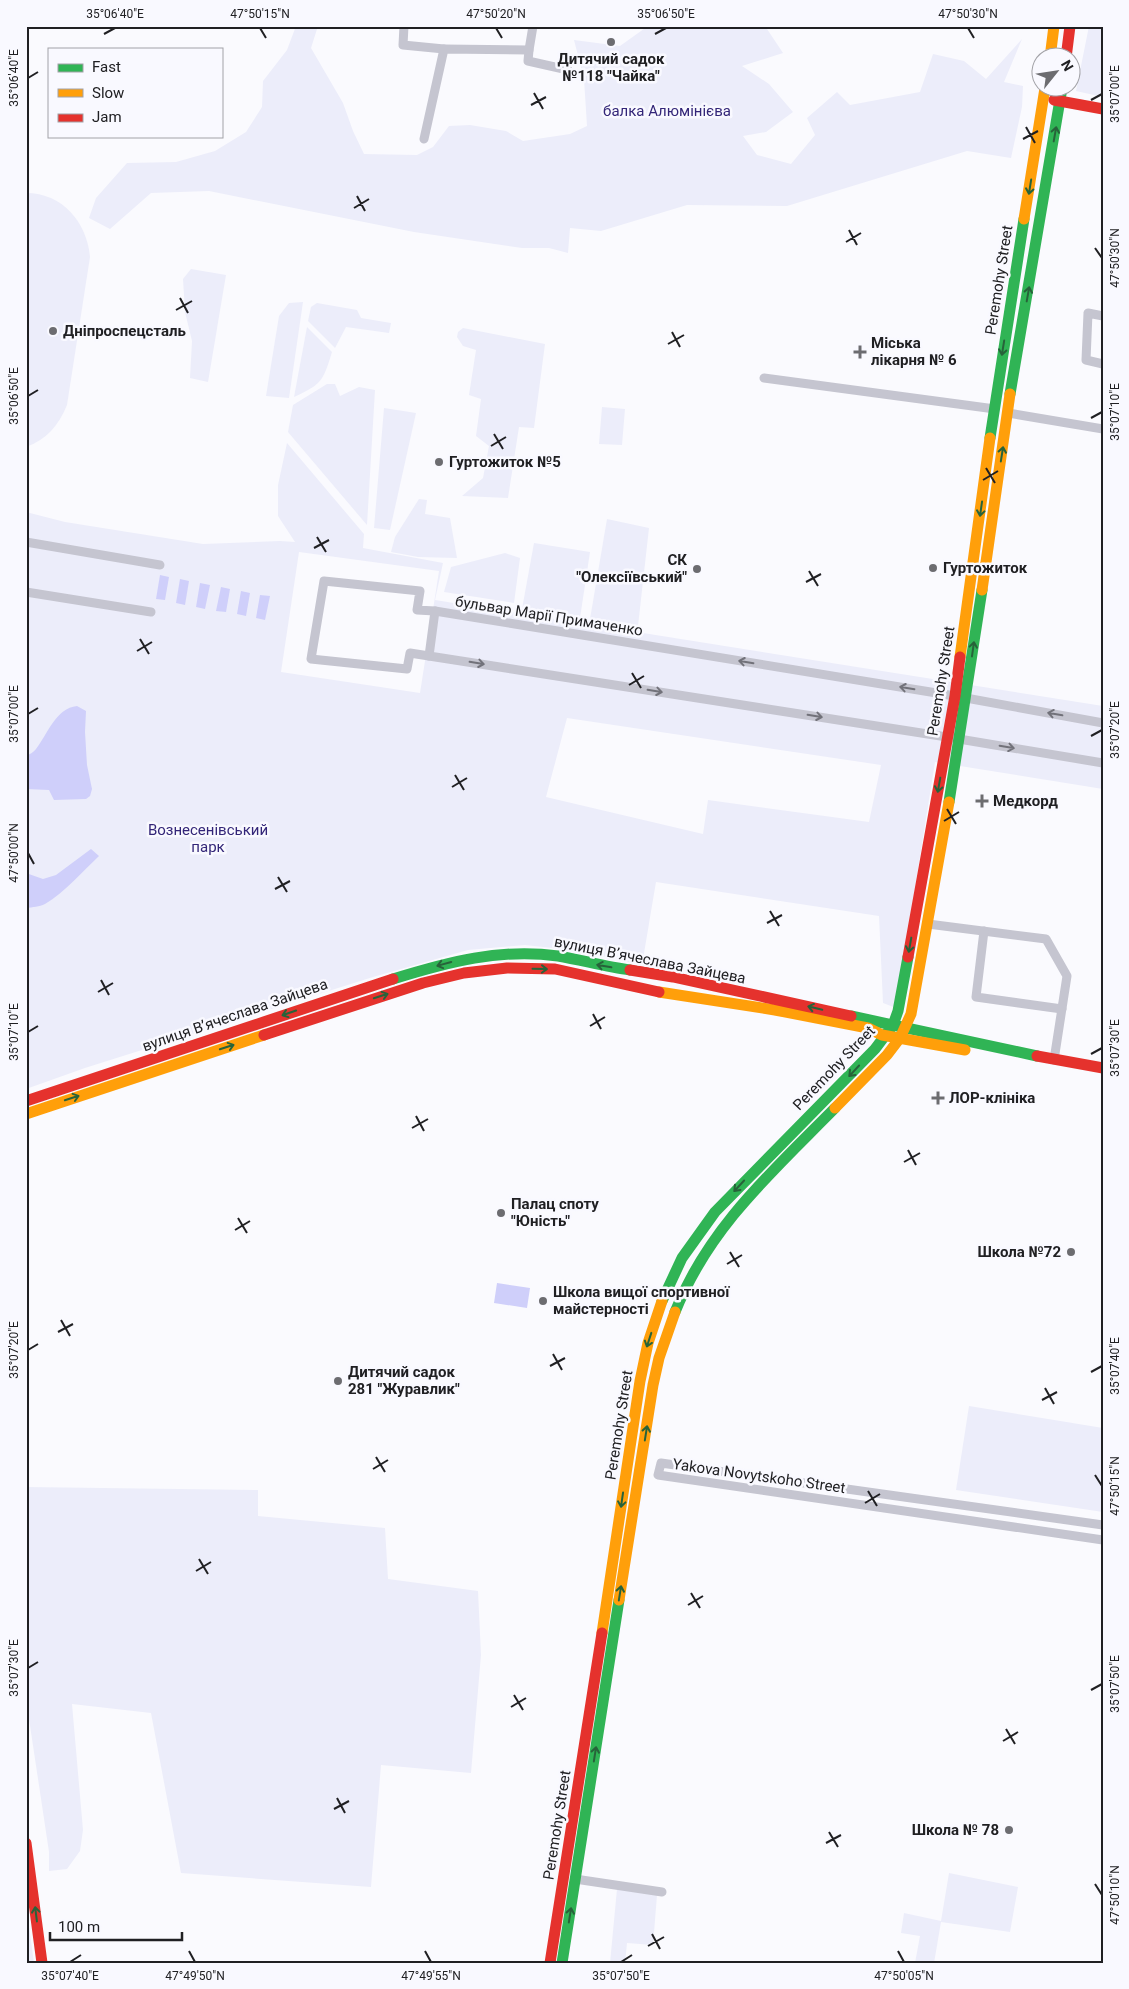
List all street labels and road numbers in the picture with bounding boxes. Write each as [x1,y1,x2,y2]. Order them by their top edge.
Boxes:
street label: Peremohy Street [981,224,1017,336]
street label: бульвар Марії Примаченко [454,592,644,640]
street label: Peremohy Street [923,625,959,737]
street label: вулиця Вʼячеслава Зайцева [553,933,747,987]
street label: вулиця Вʼячеслава Зайцева [140,975,330,1055]
street label: Peremohy Street [789,1022,879,1114]
street label: Peremohy Street [601,1369,637,1481]
street label: Yakova Novytskoho Street [672,1455,847,1497]
street label: Peremohy Street [539,1769,575,1881]

